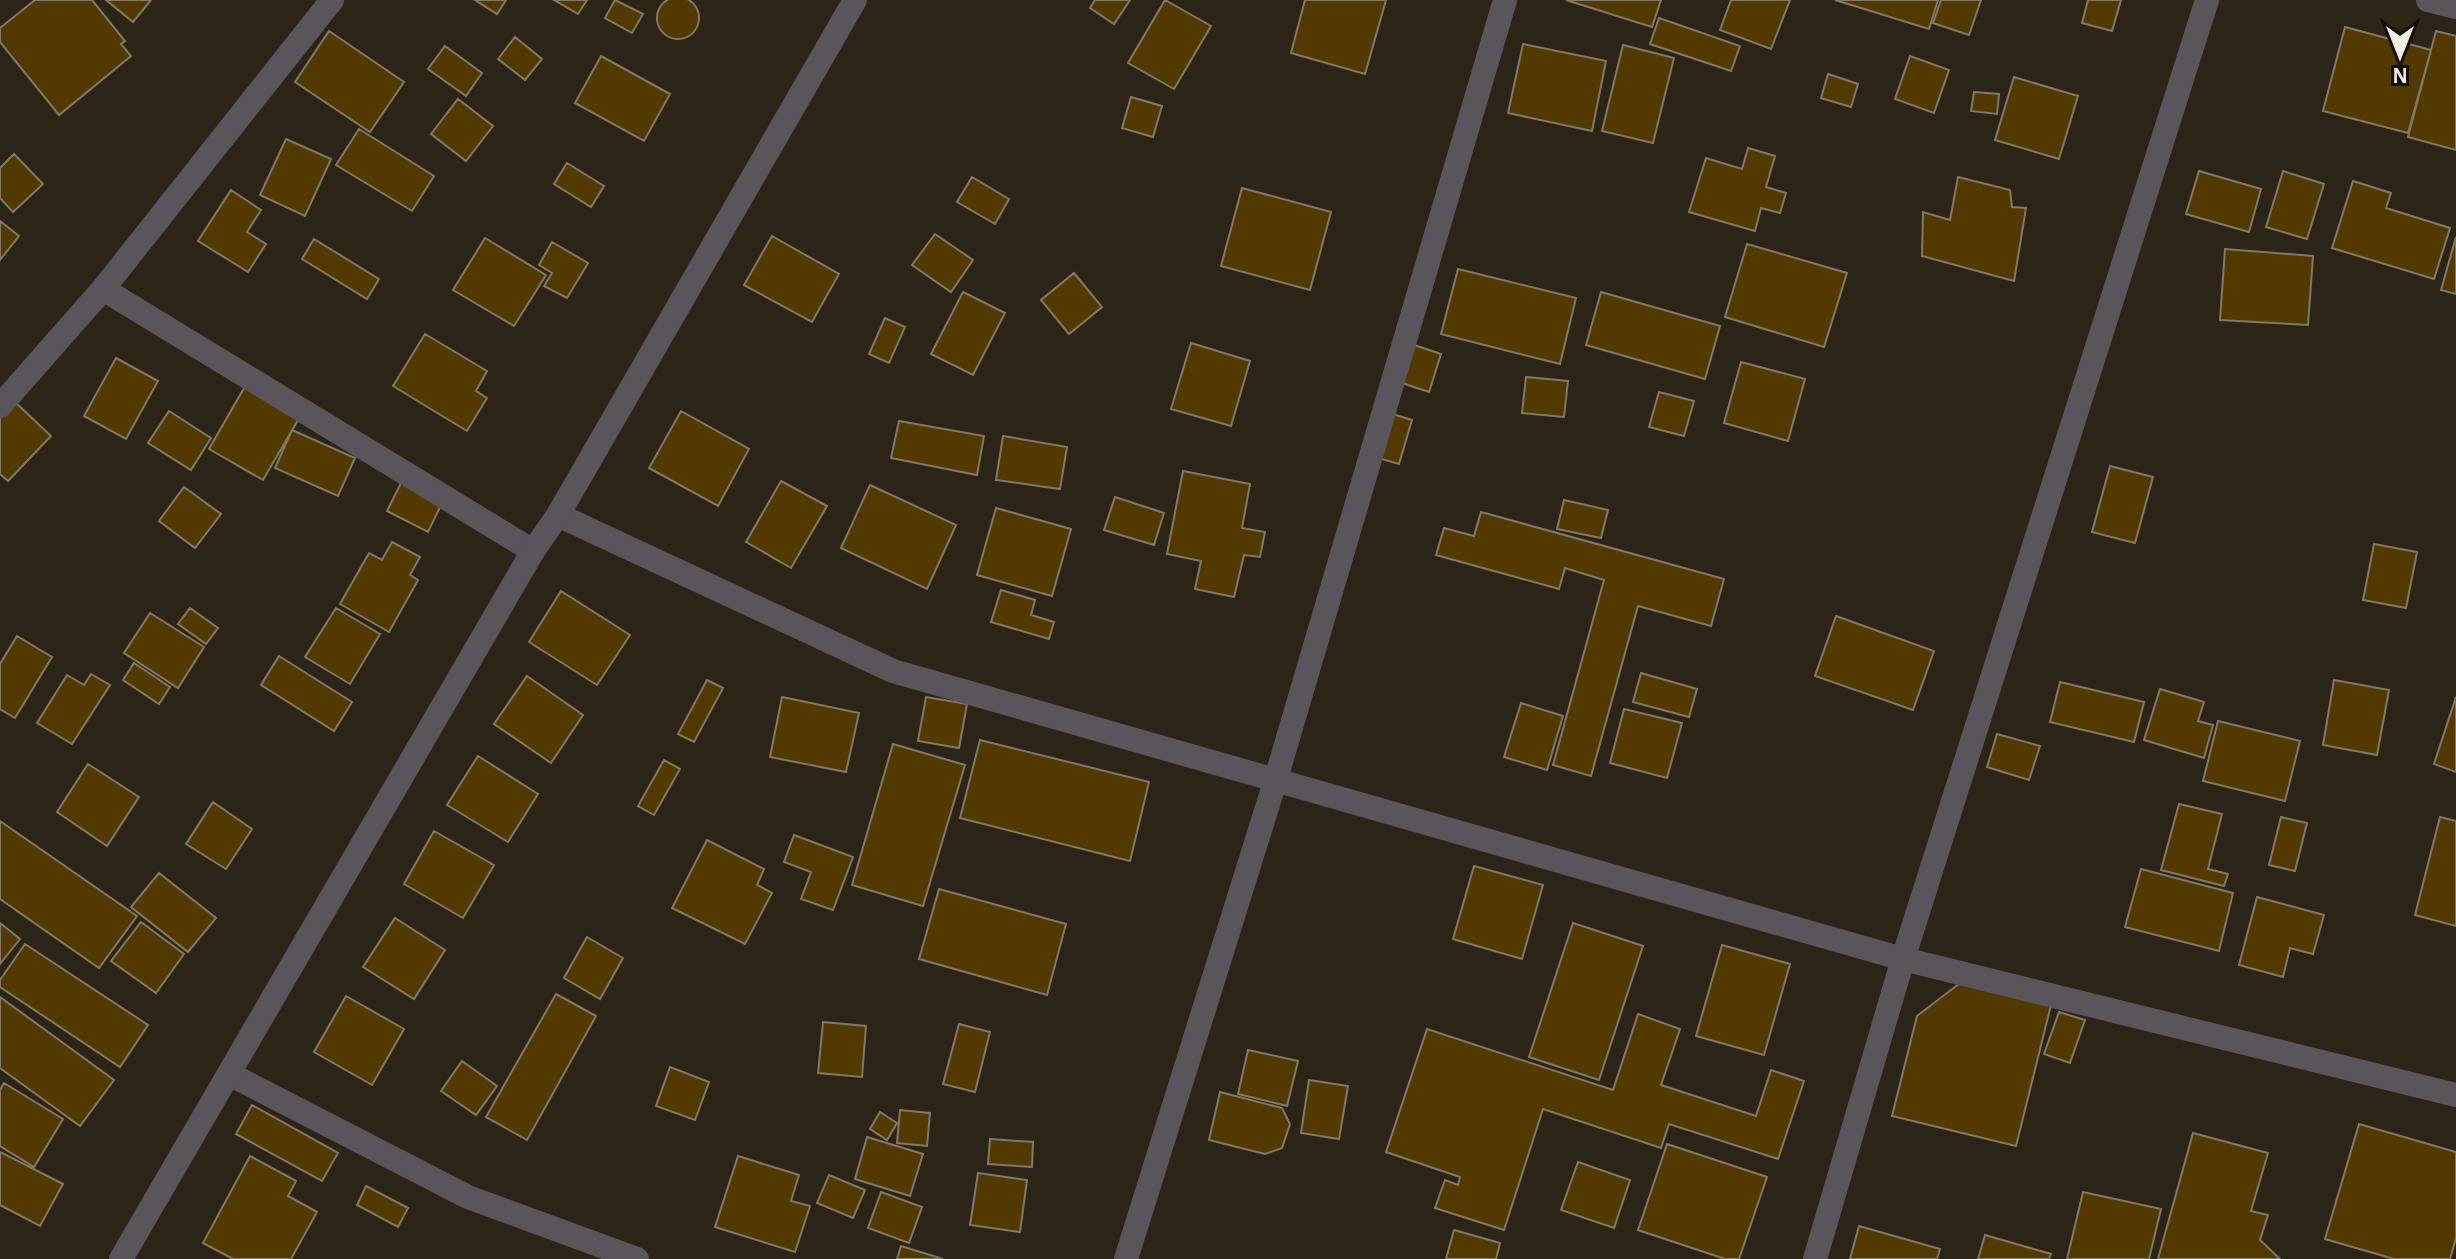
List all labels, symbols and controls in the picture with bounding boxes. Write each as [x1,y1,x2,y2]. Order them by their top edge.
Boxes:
north arrow [2360,16,2440,96]
text: N [2392,64,2408,86]

